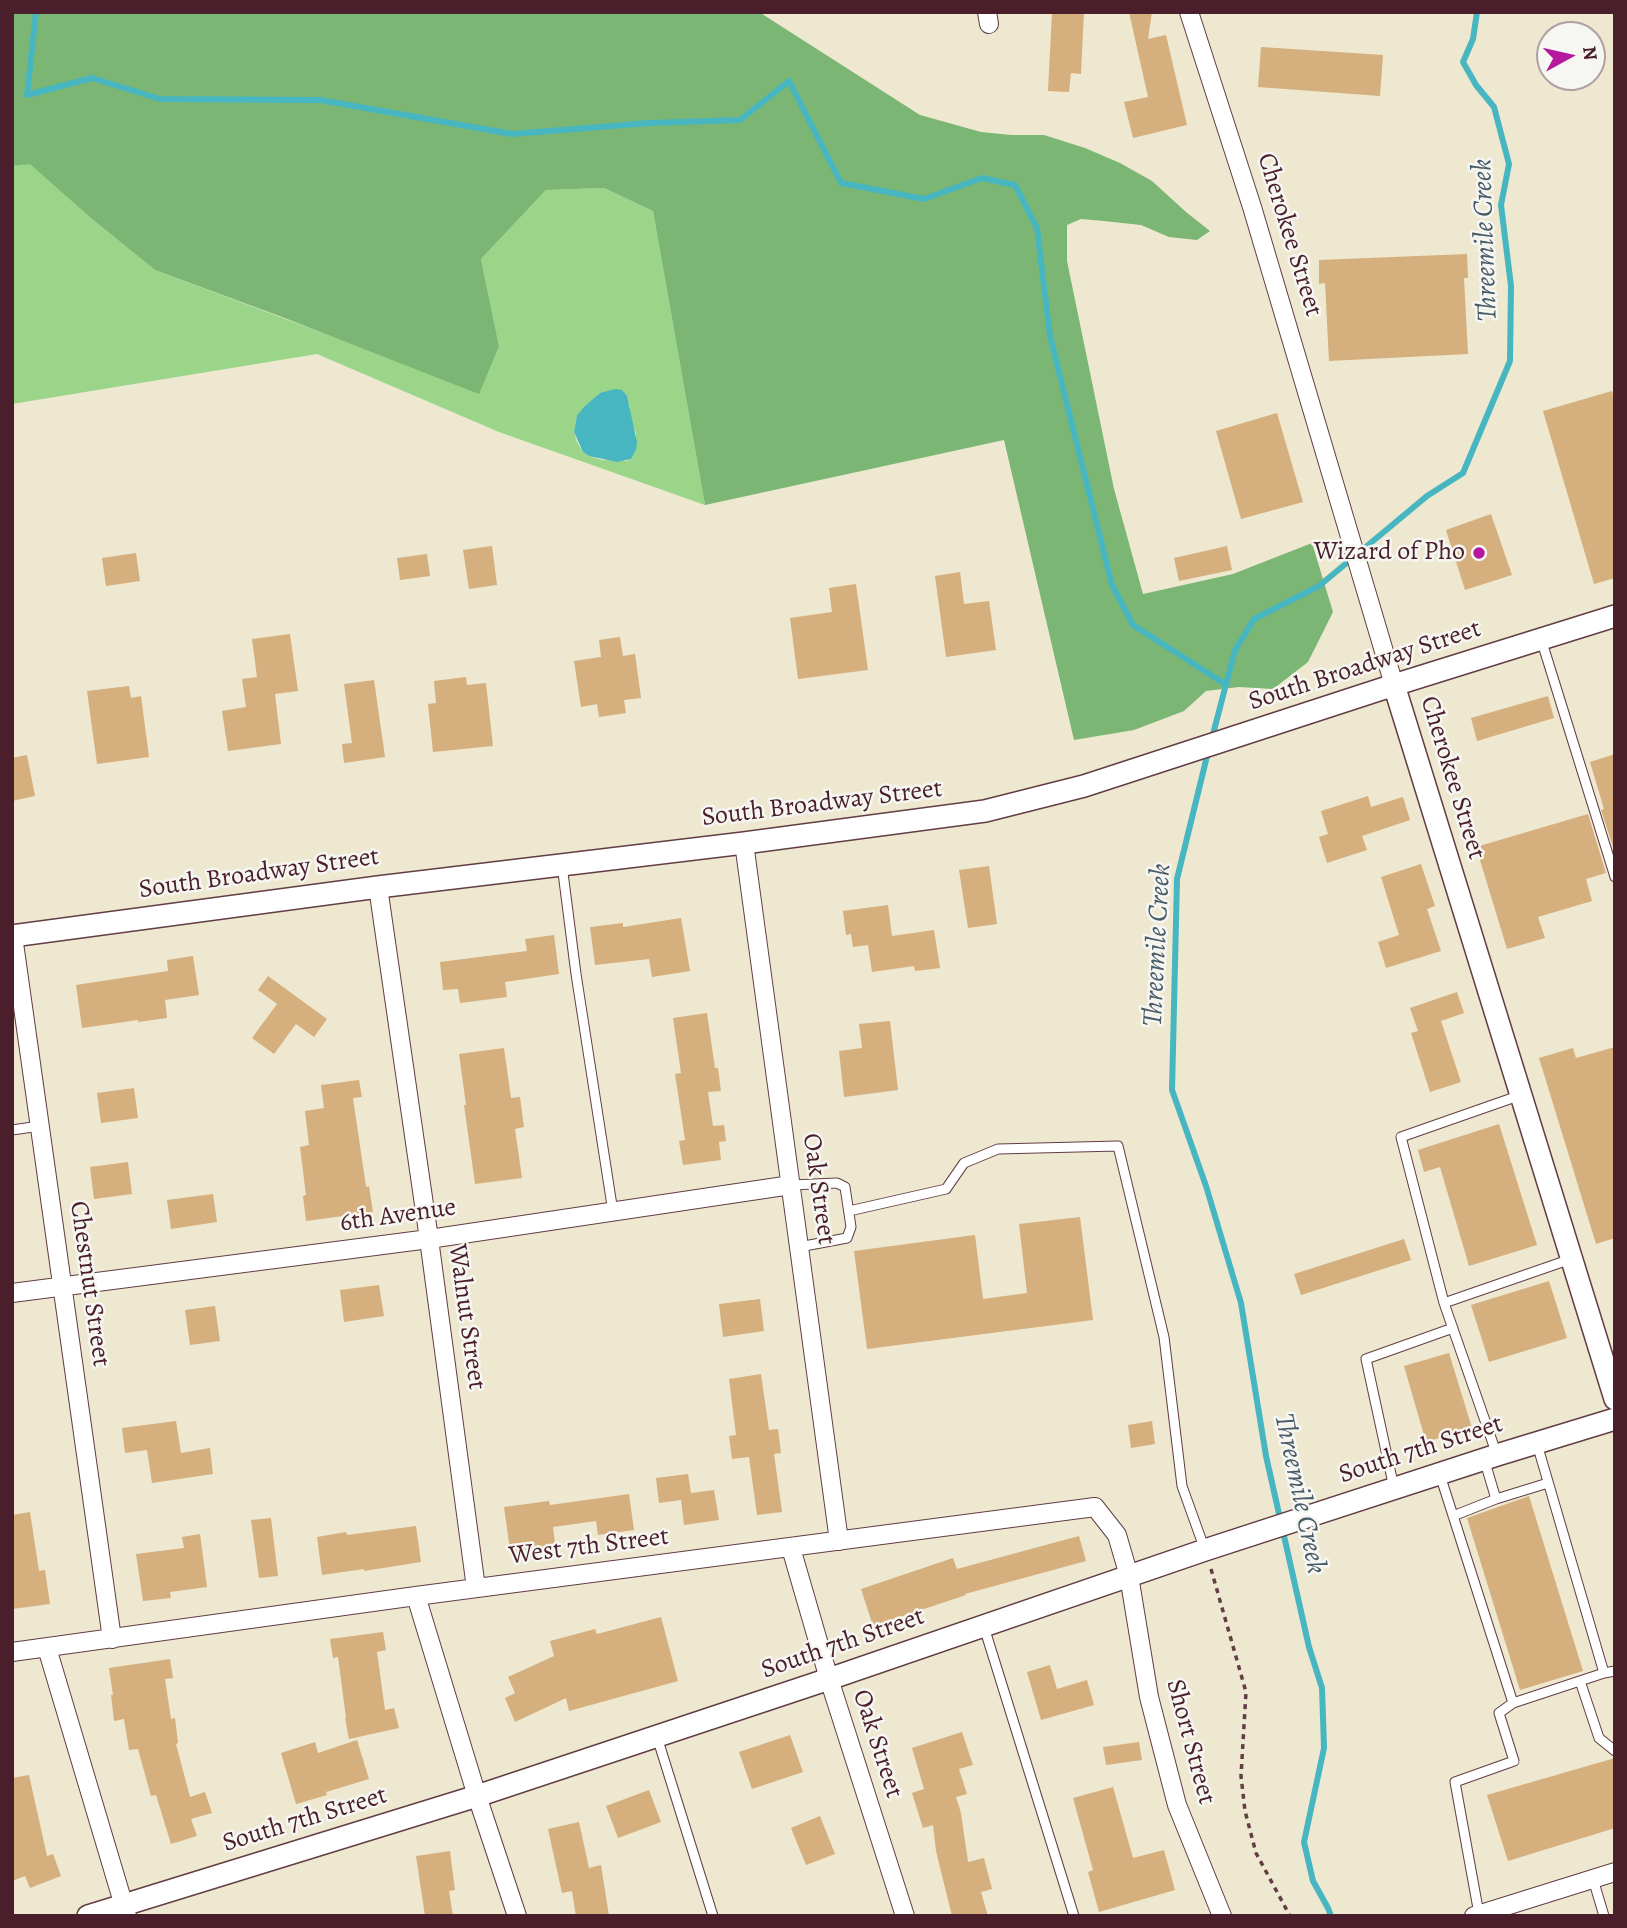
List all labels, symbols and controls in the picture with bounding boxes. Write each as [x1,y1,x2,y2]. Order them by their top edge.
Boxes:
north arrow [1536,21,1606,91]
text: N [1576,45,1604,62]
street label: Cherokee Street [1249,150,1329,320]
water label: Threemile Creek [1466,158,1506,322]
place label: Wizard of Pho [1314,537,1465,569]
marker: Wizard of Pho [1471,545,1487,561]
street label: South Broadway Street [1245,614,1485,718]
street label: Cherokee Street [1412,693,1492,863]
street label: South Broadway Street [700,774,944,834]
street label: South Broadway Street [137,842,381,906]
water label: Threemile Creek [1137,863,1179,1027]
street label: Oak Street [795,1131,841,1247]
street label: 6th Avenue [338,1192,458,1240]
street label: Chestnut Street [62,1199,116,1369]
street label: Walnut Street [440,1242,492,1392]
street label: South 7th Street [1335,1409,1507,1491]
water label: Threemile Creek [1266,1411,1332,1577]
street label: West 7th Street [507,1522,671,1572]
street label: South 7th Street [757,1602,929,1686]
street label: Short Street [1158,1676,1222,1808]
street label: Oak Street [845,1686,909,1802]
street label: South 7th Street [219,1780,391,1860]

